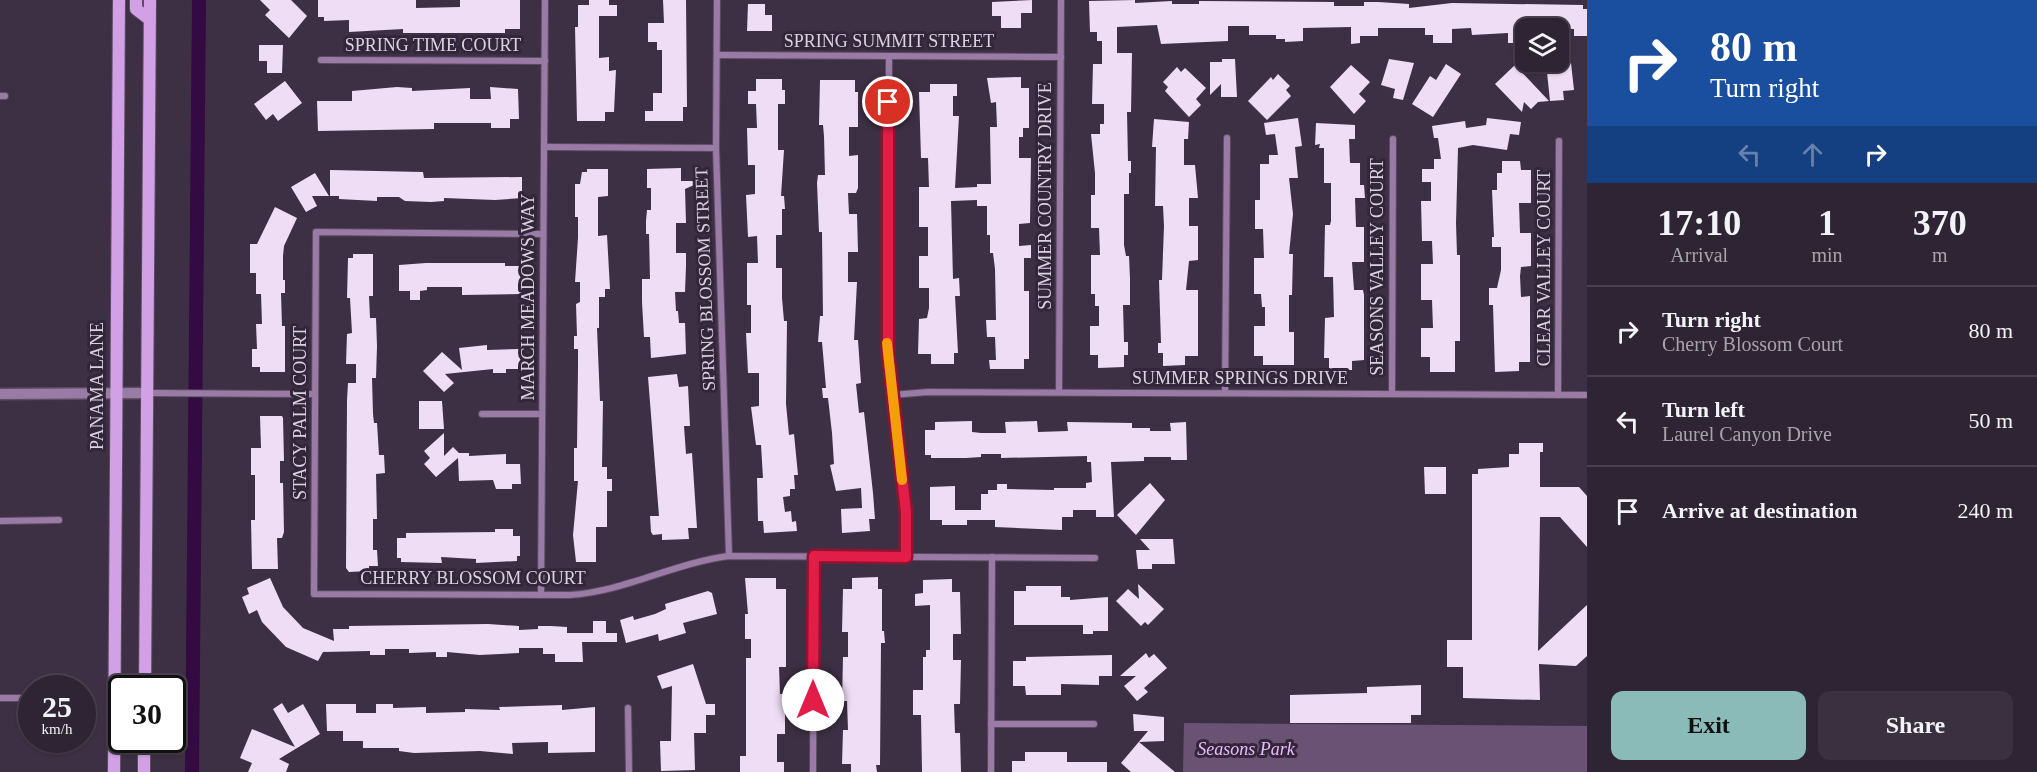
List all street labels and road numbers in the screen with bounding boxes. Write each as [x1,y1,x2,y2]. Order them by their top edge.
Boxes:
street label: SPRING SUMMIT STREET [784,31,994,51]
street label: SPRING TIME COURT [345,35,521,55]
street label: SUMMER COUNTRY DRIVE [1035,82,1055,310]
street label: SEASONS VALLEY COURT [1367,158,1387,376]
street label: SPRING BLOSSOM STREET [691,167,719,391]
street label: CLEAR VALLEY COURT [1534,170,1554,366]
street label: MARCH MEADOWS WAY [518,193,538,401]
street label: PANAMA LANE [87,322,107,450]
street label: STACY PALM COURT [290,326,310,500]
street label: SUMMER SPRINGS DRIVE [1132,368,1348,388]
street label: CHERRY BLOSSOM COURT [360,568,586,588]

